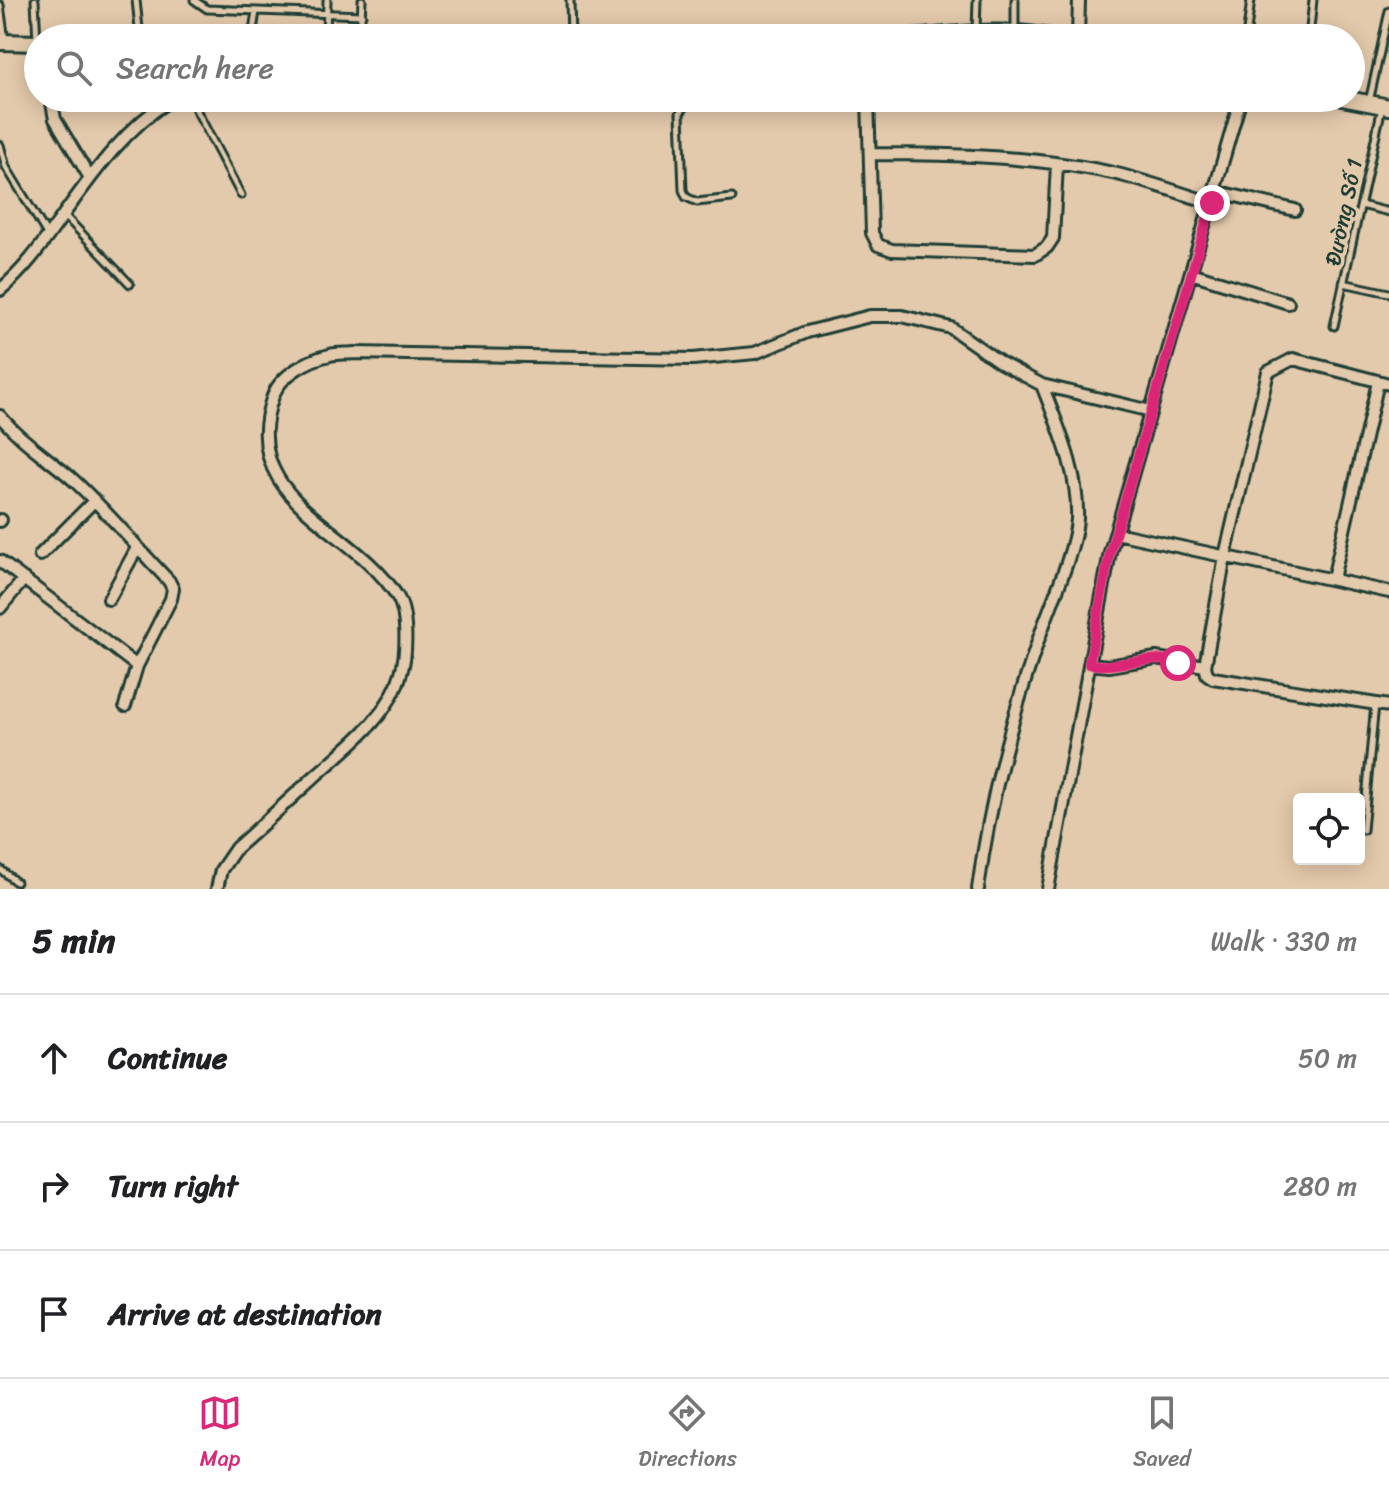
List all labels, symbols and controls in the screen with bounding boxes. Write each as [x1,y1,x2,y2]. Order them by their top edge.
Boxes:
search box [24,24,1365,112]
text: Search here [116,41,274,95]
icon: search [52,46,96,90]
street label: Đường Số 1 [1313,155,1374,269]
route end [1194,185,1230,221]
route start [1160,645,1196,681]
map controls [1293,793,1365,865]
button: locate [1293,793,1365,865]
text: 5 min [32,911,115,971]
text: Walk · 330 m [1210,918,1357,964]
text: Continue [108,1031,227,1085]
text: 50 m [1298,1035,1357,1081]
icon: ahead [32,1036,76,1080]
text: Turn right [108,1159,238,1213]
text: 280 m [1283,1163,1357,1209]
icon: right [32,1164,76,1208]
text: Arrive at destination [108,1287,382,1341]
icon: arrive [32,1292,76,1336]
tab: Map [198,1391,242,1478]
tab: Directions [638,1391,737,1478]
tab: Saved [1133,1391,1191,1478]

